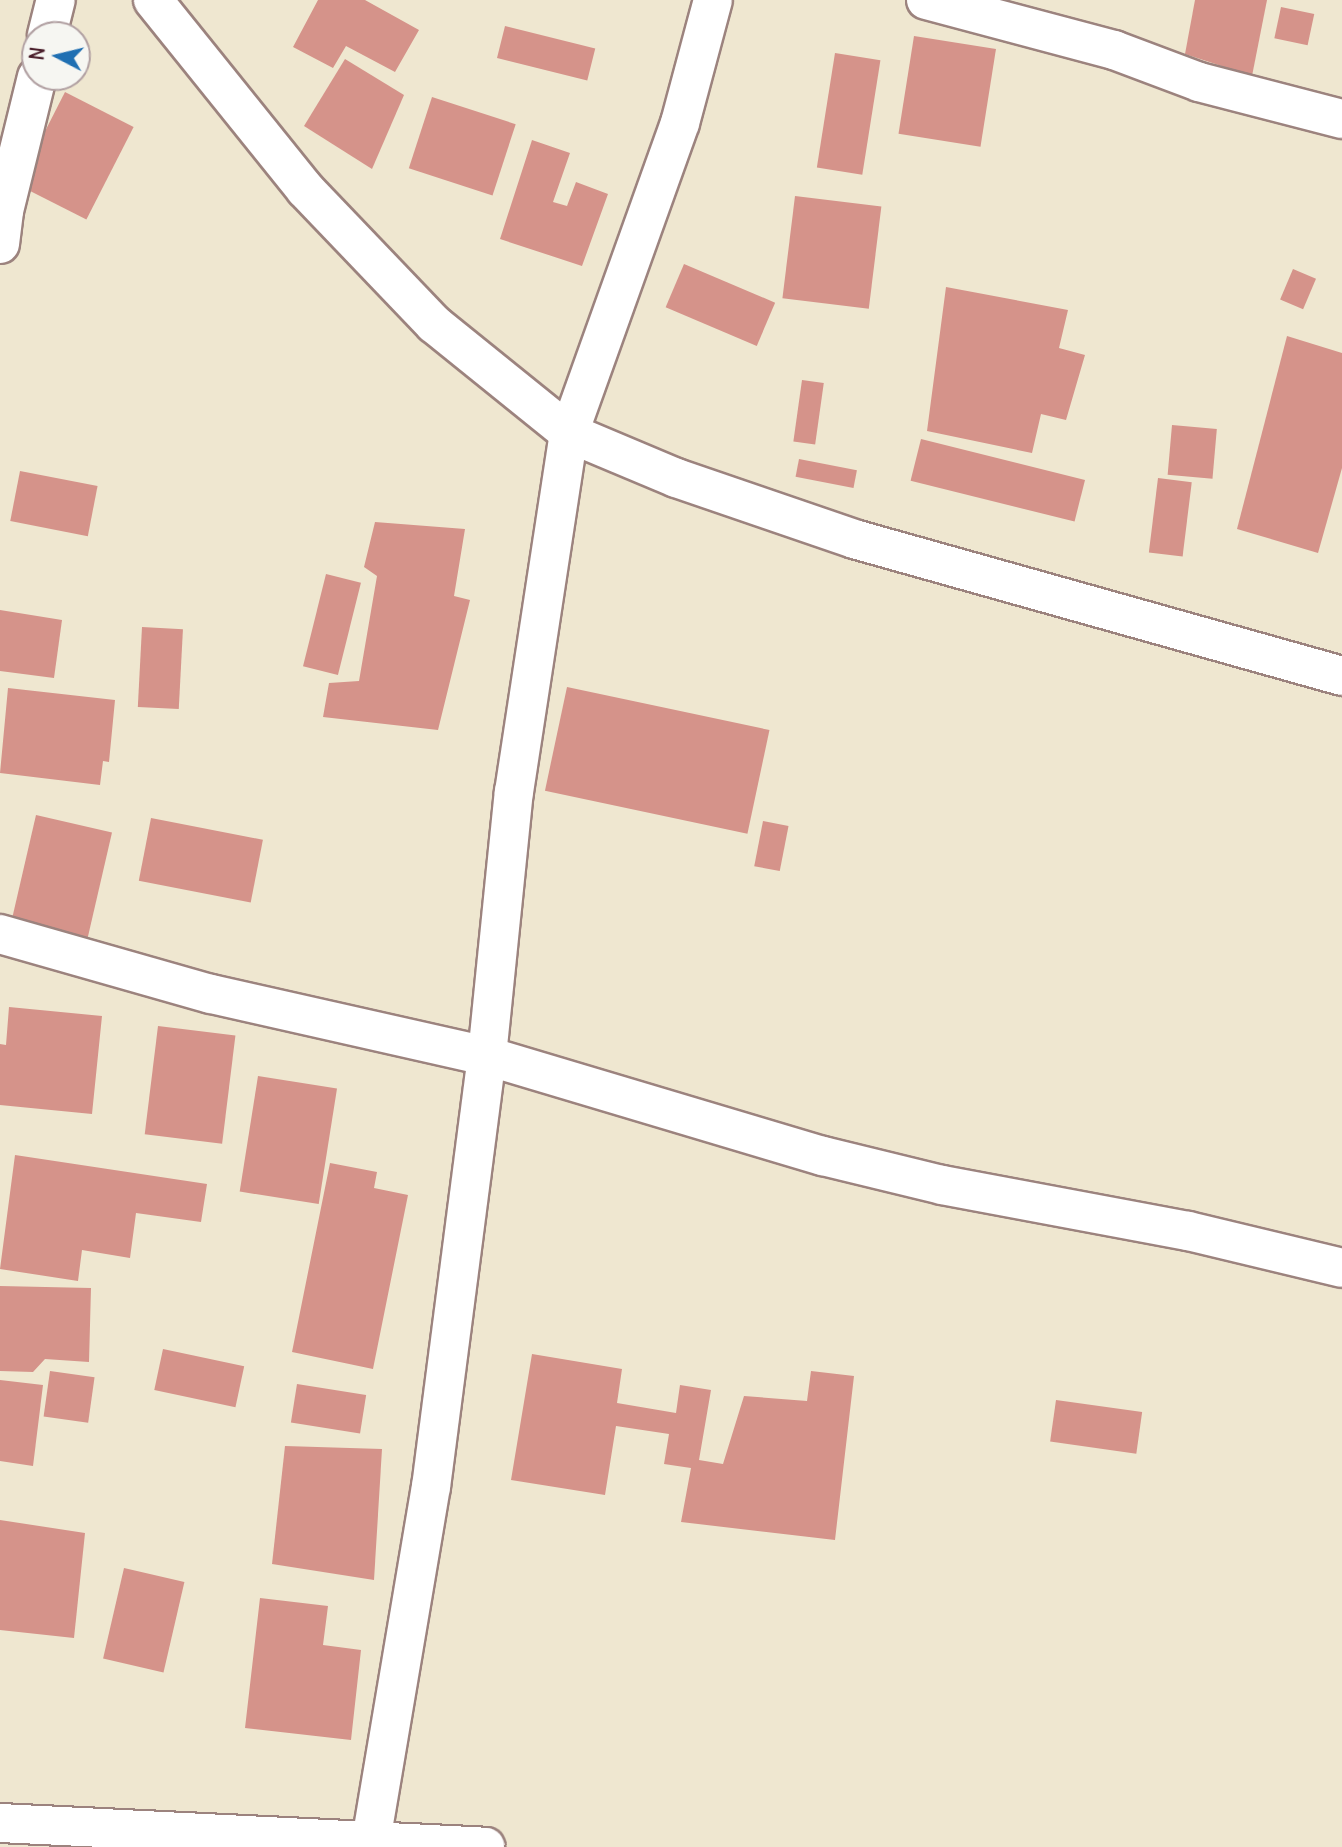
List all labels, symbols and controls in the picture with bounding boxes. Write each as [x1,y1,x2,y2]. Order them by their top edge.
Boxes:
north arrow [21,21,91,91]
text: N [24,46,50,62]

